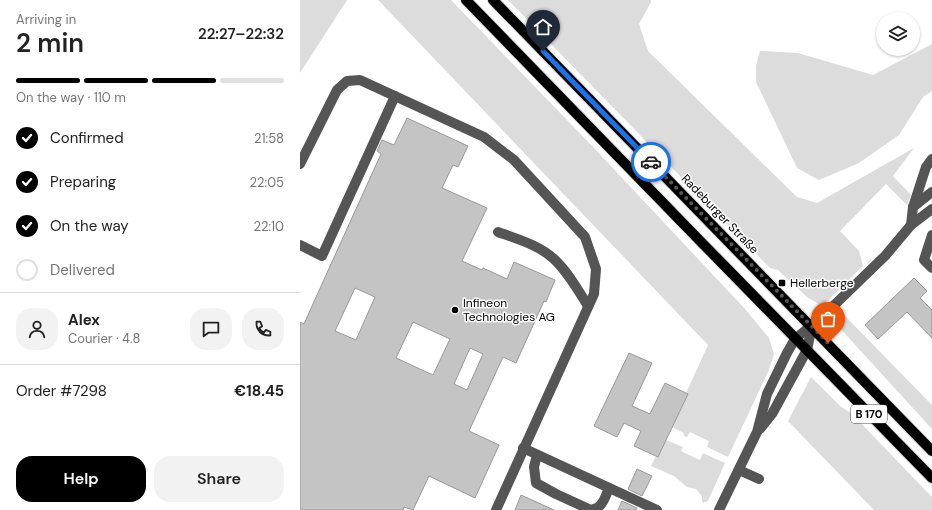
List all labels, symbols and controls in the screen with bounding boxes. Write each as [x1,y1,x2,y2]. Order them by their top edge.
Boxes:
pin [526,10,560,51]
text: Arriving in [16,11,76,28]
map controls [876,12,920,56]
button: layers [876,12,920,56]
icon: home [532,16,554,38]
text: 22:27–22:32 [198,24,284,44]
text: 2 min [16,26,84,60]
text: On the way · 110 m [16,89,126,106]
icon: check [16,127,38,149]
text: Confirmed [50,128,124,148]
text: 21:58 [254,130,284,147]
courier [631,142,671,182]
icon: car [640,151,662,173]
icon: check [16,171,38,193]
street label: Radeburger Straße [678,171,762,257]
text: Preparing [50,172,116,192]
text: 22:05 [250,174,284,191]
icon: check [16,215,38,237]
text: On the way [50,216,129,236]
text: 22:10 [253,218,284,235]
text: Delivered [50,260,115,280]
place label: Hellerberge [790,275,854,291]
marker: Hellerberge [777,278,787,288]
place label: Infineon Technologies AG [463,295,555,325]
pin [811,302,845,343]
marker: Infineon Technologies AG [450,305,460,315]
button: person [16,308,58,350]
button: chat [190,308,232,350]
button: phone [242,308,284,350]
icon: bag [817,308,839,330]
text: Alex [68,310,100,330]
text: Courier · 4.8 [68,330,140,347]
text: Order #7298 [16,381,107,401]
text: €18.45 [234,381,284,401]
road number: B 170 [851,405,887,423]
button: Help [16,456,146,502]
button: Share [154,456,284,502]

